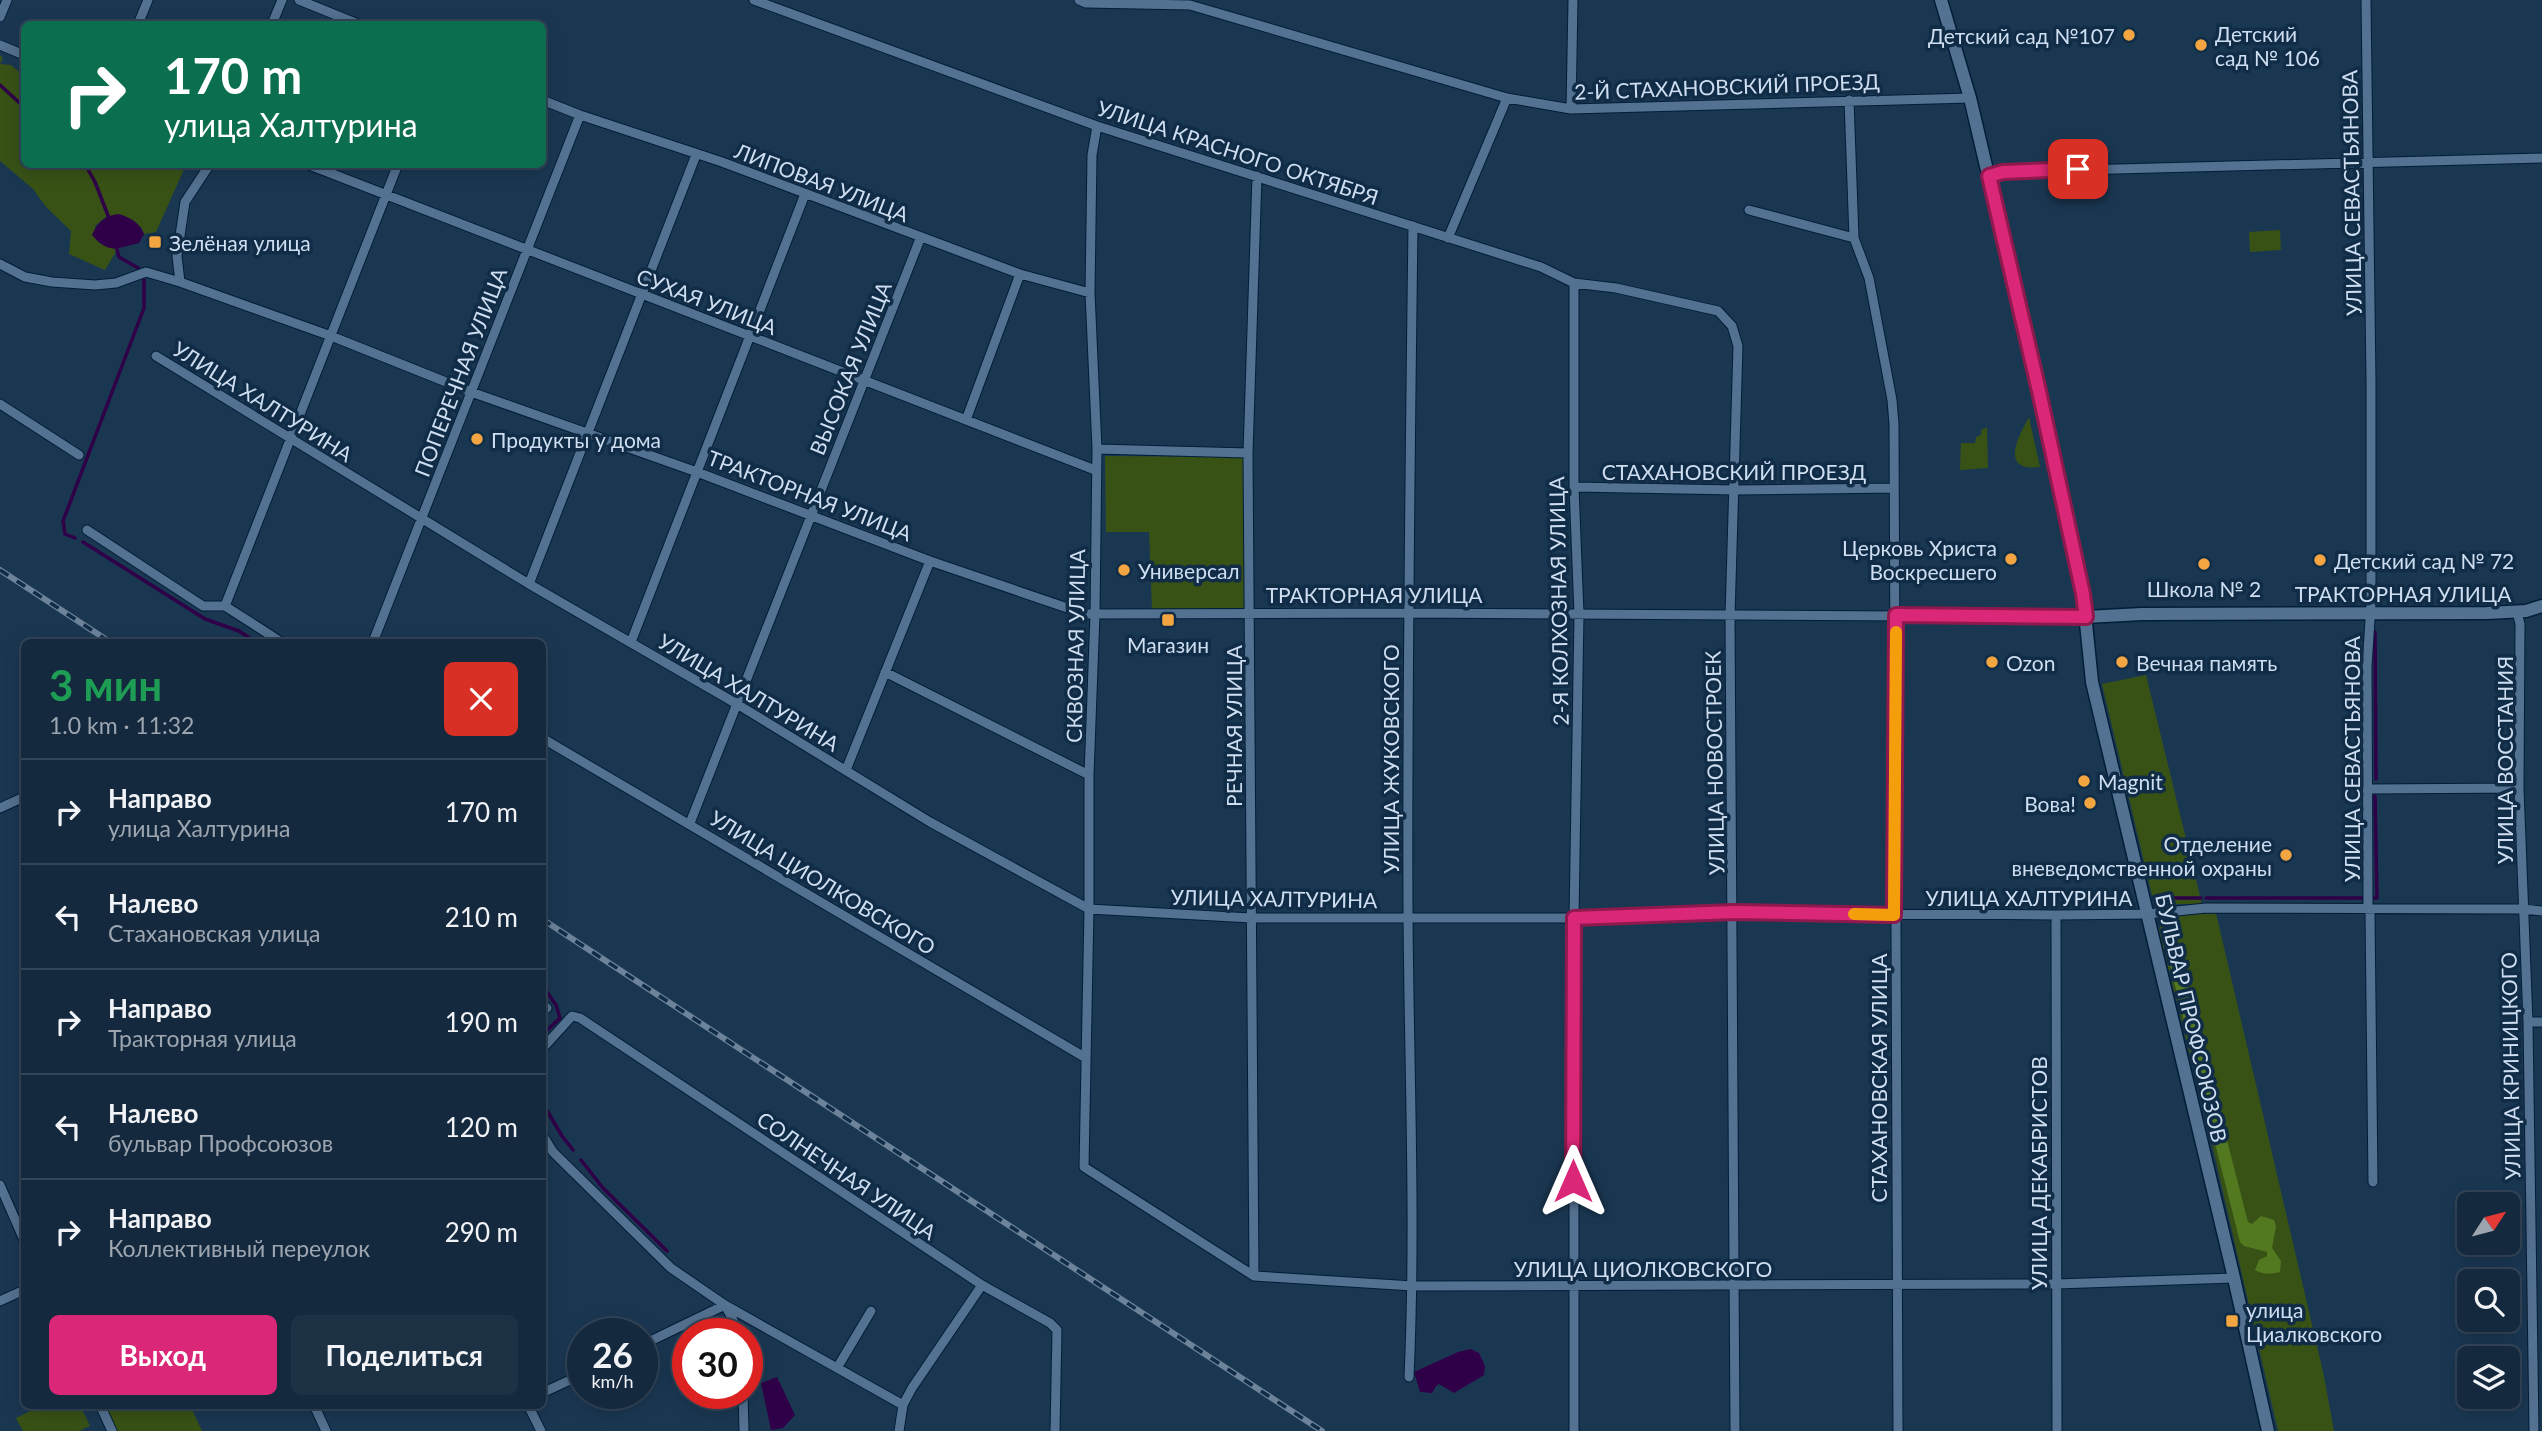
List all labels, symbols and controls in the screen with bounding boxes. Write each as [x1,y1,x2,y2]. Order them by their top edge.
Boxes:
place label: Детский сад № 106 [2215,21,2320,70]
place label: Детский сад №107 [1928,23,2115,48]
marker: Детский сад №107 [2121,27,2137,43]
marker: Детский сад № 106 [2193,37,2209,53]
text: 170 m [164,46,302,104]
icon: right [49,49,140,140]
street label: 2-Й СТАХАНОВСКИЙ ПРОЕЗД [1574,68,1880,104]
street label: УЛИЦА СЕВАСТЬЯНОВА [2336,69,2366,316]
street label: УЛИЦА КРАСНОГО ОКТЯБРЯ [1094,95,1382,209]
text: улица Халтурина [164,105,418,144]
street label: ЛИПОВАЯ УЛИЦА [731,137,913,227]
pin [2048,139,2108,199]
icon: arrive [2059,150,2097,188]
place label: Зелёная улица [169,230,311,255]
marker: Зелёная улица [147,234,163,250]
street label: ПОПЕРЕЧНАЯ УЛИЦА [409,263,512,480]
street label: СУХАЯ УЛИЦА [633,263,781,339]
street label: ВЫСОКАЯ УЛИЦА [804,277,896,458]
street label: УЛИЦА ХАЛТУРИНА [169,336,358,467]
place label: Продукты у дома [491,427,661,452]
marker: Продукты у дома [469,431,485,447]
street label: ТРАКТОРНАЯ УЛИЦА [704,445,916,546]
street label: СТАХАНОВСКИЙ ПРОЕЗД [1602,459,1866,484]
street label: 2-Я КОЛХОЗНАЯ УЛИЦА [1543,475,1573,726]
place label: Церковь Христа Воскресшего [1842,535,1997,584]
street label: СКВОЗНАЯ УЛИЦА [1061,548,1089,743]
place label: Детский сад № 72 [2334,548,2514,573]
marker: Церковь Христа Воскресшего [2003,551,2019,567]
marker: Детский сад № 72 [2312,552,2328,568]
marker: Школа № 2 [2196,556,2212,572]
place label: Универсал [1138,558,1240,583]
marker: Универсал [1116,562,1132,578]
place label: Школа № 2 [2147,576,2261,601]
street label: ТРАКТОРНАЯ УЛИЦА [2295,581,2512,606]
street label: ТРАКТОРНАЯ УЛИЦА [1266,582,1483,607]
marker: Магазин [1160,612,1176,628]
street label: УЛИЦА ХАЛТУРИНА [654,628,845,756]
place label: Магазин [1127,632,1209,657]
street label: УЛИЦА СЕВАСТЬЯНОВА [2339,635,2364,882]
street label: РЕЧНАЯ УЛИЦА [1221,644,1246,807]
street label: УЛИЦА ЖУКОВСКОГО [1378,644,1403,874]
place label: Ozon [2006,650,2056,675]
place label: Вечная память [2136,650,2277,675]
street label: УЛИЦА НОВОСТРОЕК [1700,651,1728,875]
marker: Ozon [1984,654,2000,670]
marker: Вечная память [2114,654,2130,670]
street label: УЛИЦА ВОССТАНИЯ [2492,656,2517,864]
text: 3 мин [49,660,162,710]
button: close [444,662,518,736]
text: 1.0 km · 11:32 [49,711,194,739]
place label: Magnit [2098,769,2163,794]
marker: Magnit [2076,773,2092,789]
text: Направо [108,782,212,814]
place label: Вова! [2024,791,2076,816]
icon: right [49,793,87,831]
marker: Вова! [2082,795,2098,811]
text: 170 m [445,796,518,828]
street label: УЛИЦА ЦИОЛКОВСКОГО [706,805,940,959]
text: улица Халтурина [108,814,290,842]
place label: Отделение вневедомственной охраны [2011,831,2272,880]
marker: Отделение вневедомственной охраны [2278,847,2294,863]
street label: УЛИЦА ХАЛТУРИНА [1170,884,1378,912]
street label: УЛИЦА ХАЛТУРИНА [1926,885,2133,910]
text: Налево [108,887,198,919]
street label: БУЛЬВАР ПРОФСОЮЗОВ [2151,891,2233,1145]
icon: left [49,898,87,936]
text: 210 m [445,901,518,933]
text: Стахановская улица [108,919,320,947]
street label: УЛИЦА КРИНИЦКОГО [2496,952,2524,1180]
street label: СТАХАНОВСКАЯ УЛИЦА [1866,953,1891,1202]
text: Направо [108,992,212,1024]
icon: right [49,1003,87,1041]
text: 190 m [445,1006,518,1038]
text: Тракторная улица [108,1024,297,1052]
street label: УЛИЦА ДЕКАБРИСТОВ [2026,1056,2051,1290]
text: Налево [108,1097,198,1129]
street label: СОЛНЕЧНАЯ УЛИЦА [753,1106,942,1245]
icon: left [49,1108,87,1146]
text: 120 m [445,1111,518,1143]
text: бульвар Профсоюзов [108,1129,333,1157]
position arrow [1536,1144,1610,1218]
north arrow [2457,1192,2520,1255]
map controls [2457,1192,2520,1409]
text: Направо [108,1202,212,1234]
icon: right [49,1213,87,1251]
text: 290 m [445,1216,518,1248]
text: Коллективный переулок [108,1234,370,1262]
street label: УЛИЦА ЦИОЛКОВСКОГО [1514,1256,1772,1281]
button: search [2457,1269,2520,1332]
place label: улица Циалковского [2246,1297,2382,1346]
marker: улица Циалковского [2224,1313,2240,1329]
button: Выход [49,1315,277,1395]
button: Поделиться [291,1315,518,1395]
speed limit sign: 30 [672,1318,763,1409]
text: 26 [592,1333,633,1375]
button: layers [2457,1346,2520,1409]
text: km/h [591,1370,634,1392]

